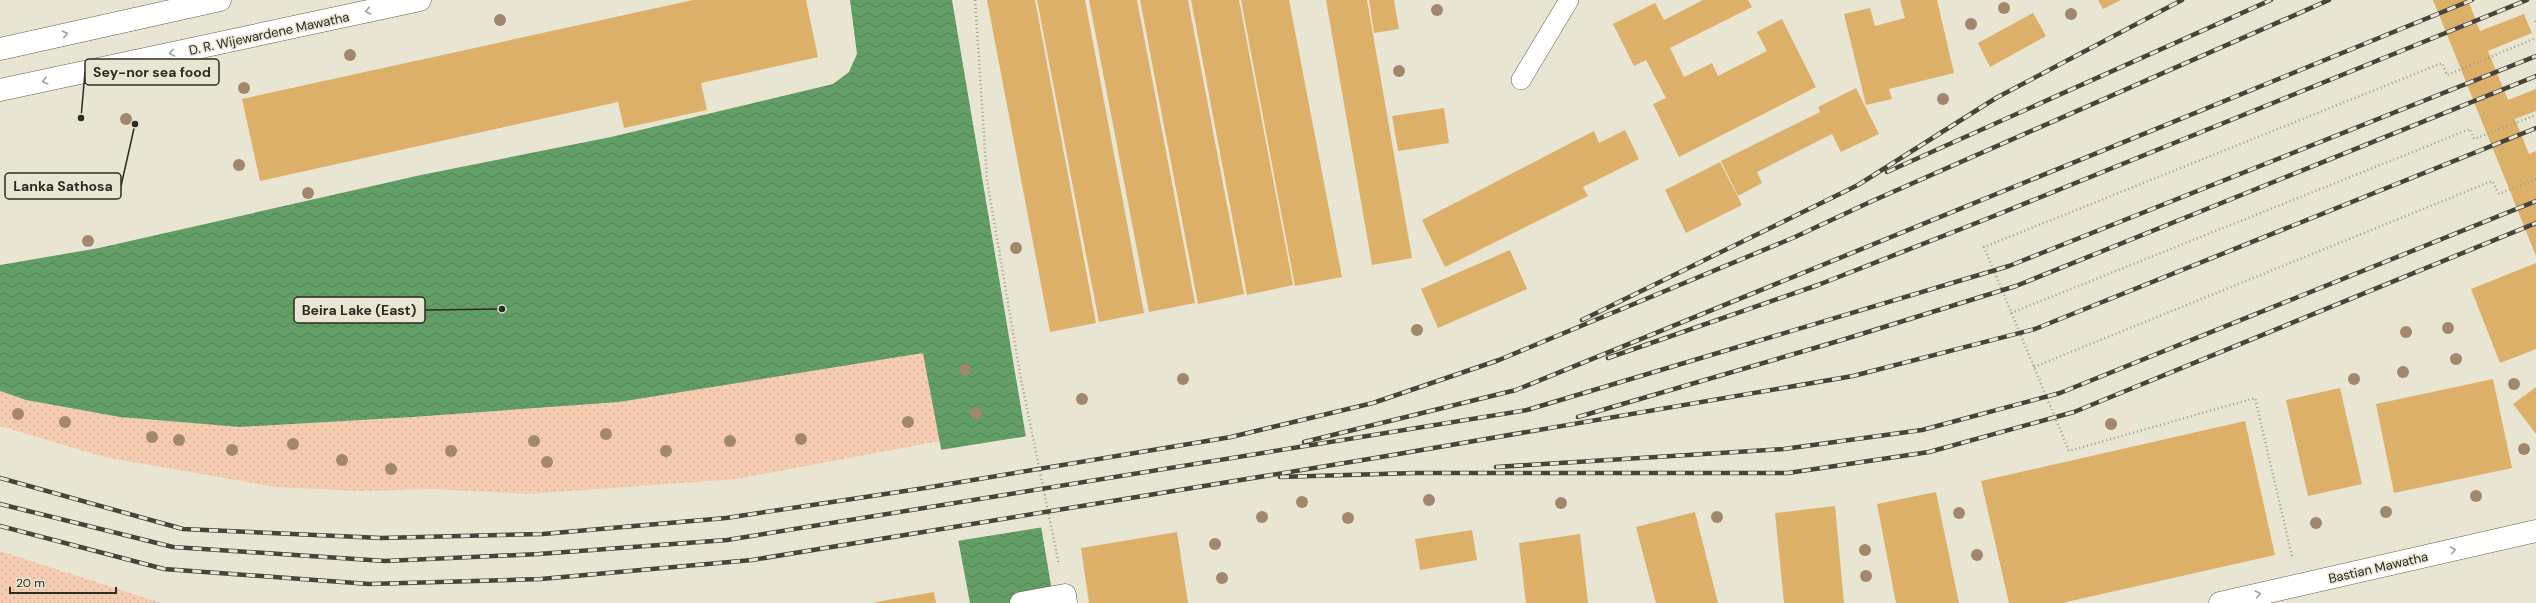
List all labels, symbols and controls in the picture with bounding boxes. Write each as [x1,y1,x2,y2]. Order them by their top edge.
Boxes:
one-way arrow [365,7,371,15]
street label: D. R. Wijewardene Mawatha [187,8,351,59]
one-way arrow [62,31,69,39]
one-way arrow [169,49,176,57]
callout: Sey-nor sea food [85,59,219,85]
text: Sey-nor sea food [93,63,211,81]
one-way arrow [42,76,48,84]
callout: Lanka Sathosa [5,173,121,199]
text: Lanka Sathosa [13,177,113,195]
callout: Beira Lake (East) [294,297,425,323]
text: Beira Lake (East) [302,301,417,319]
one-way arrow [2450,546,2456,554]
street label: Bastian Mawatha [2327,548,2429,587]
scale bar [10,569,116,595]
text: 20 m [16,575,45,591]
one-way arrow [2255,591,2261,599]

